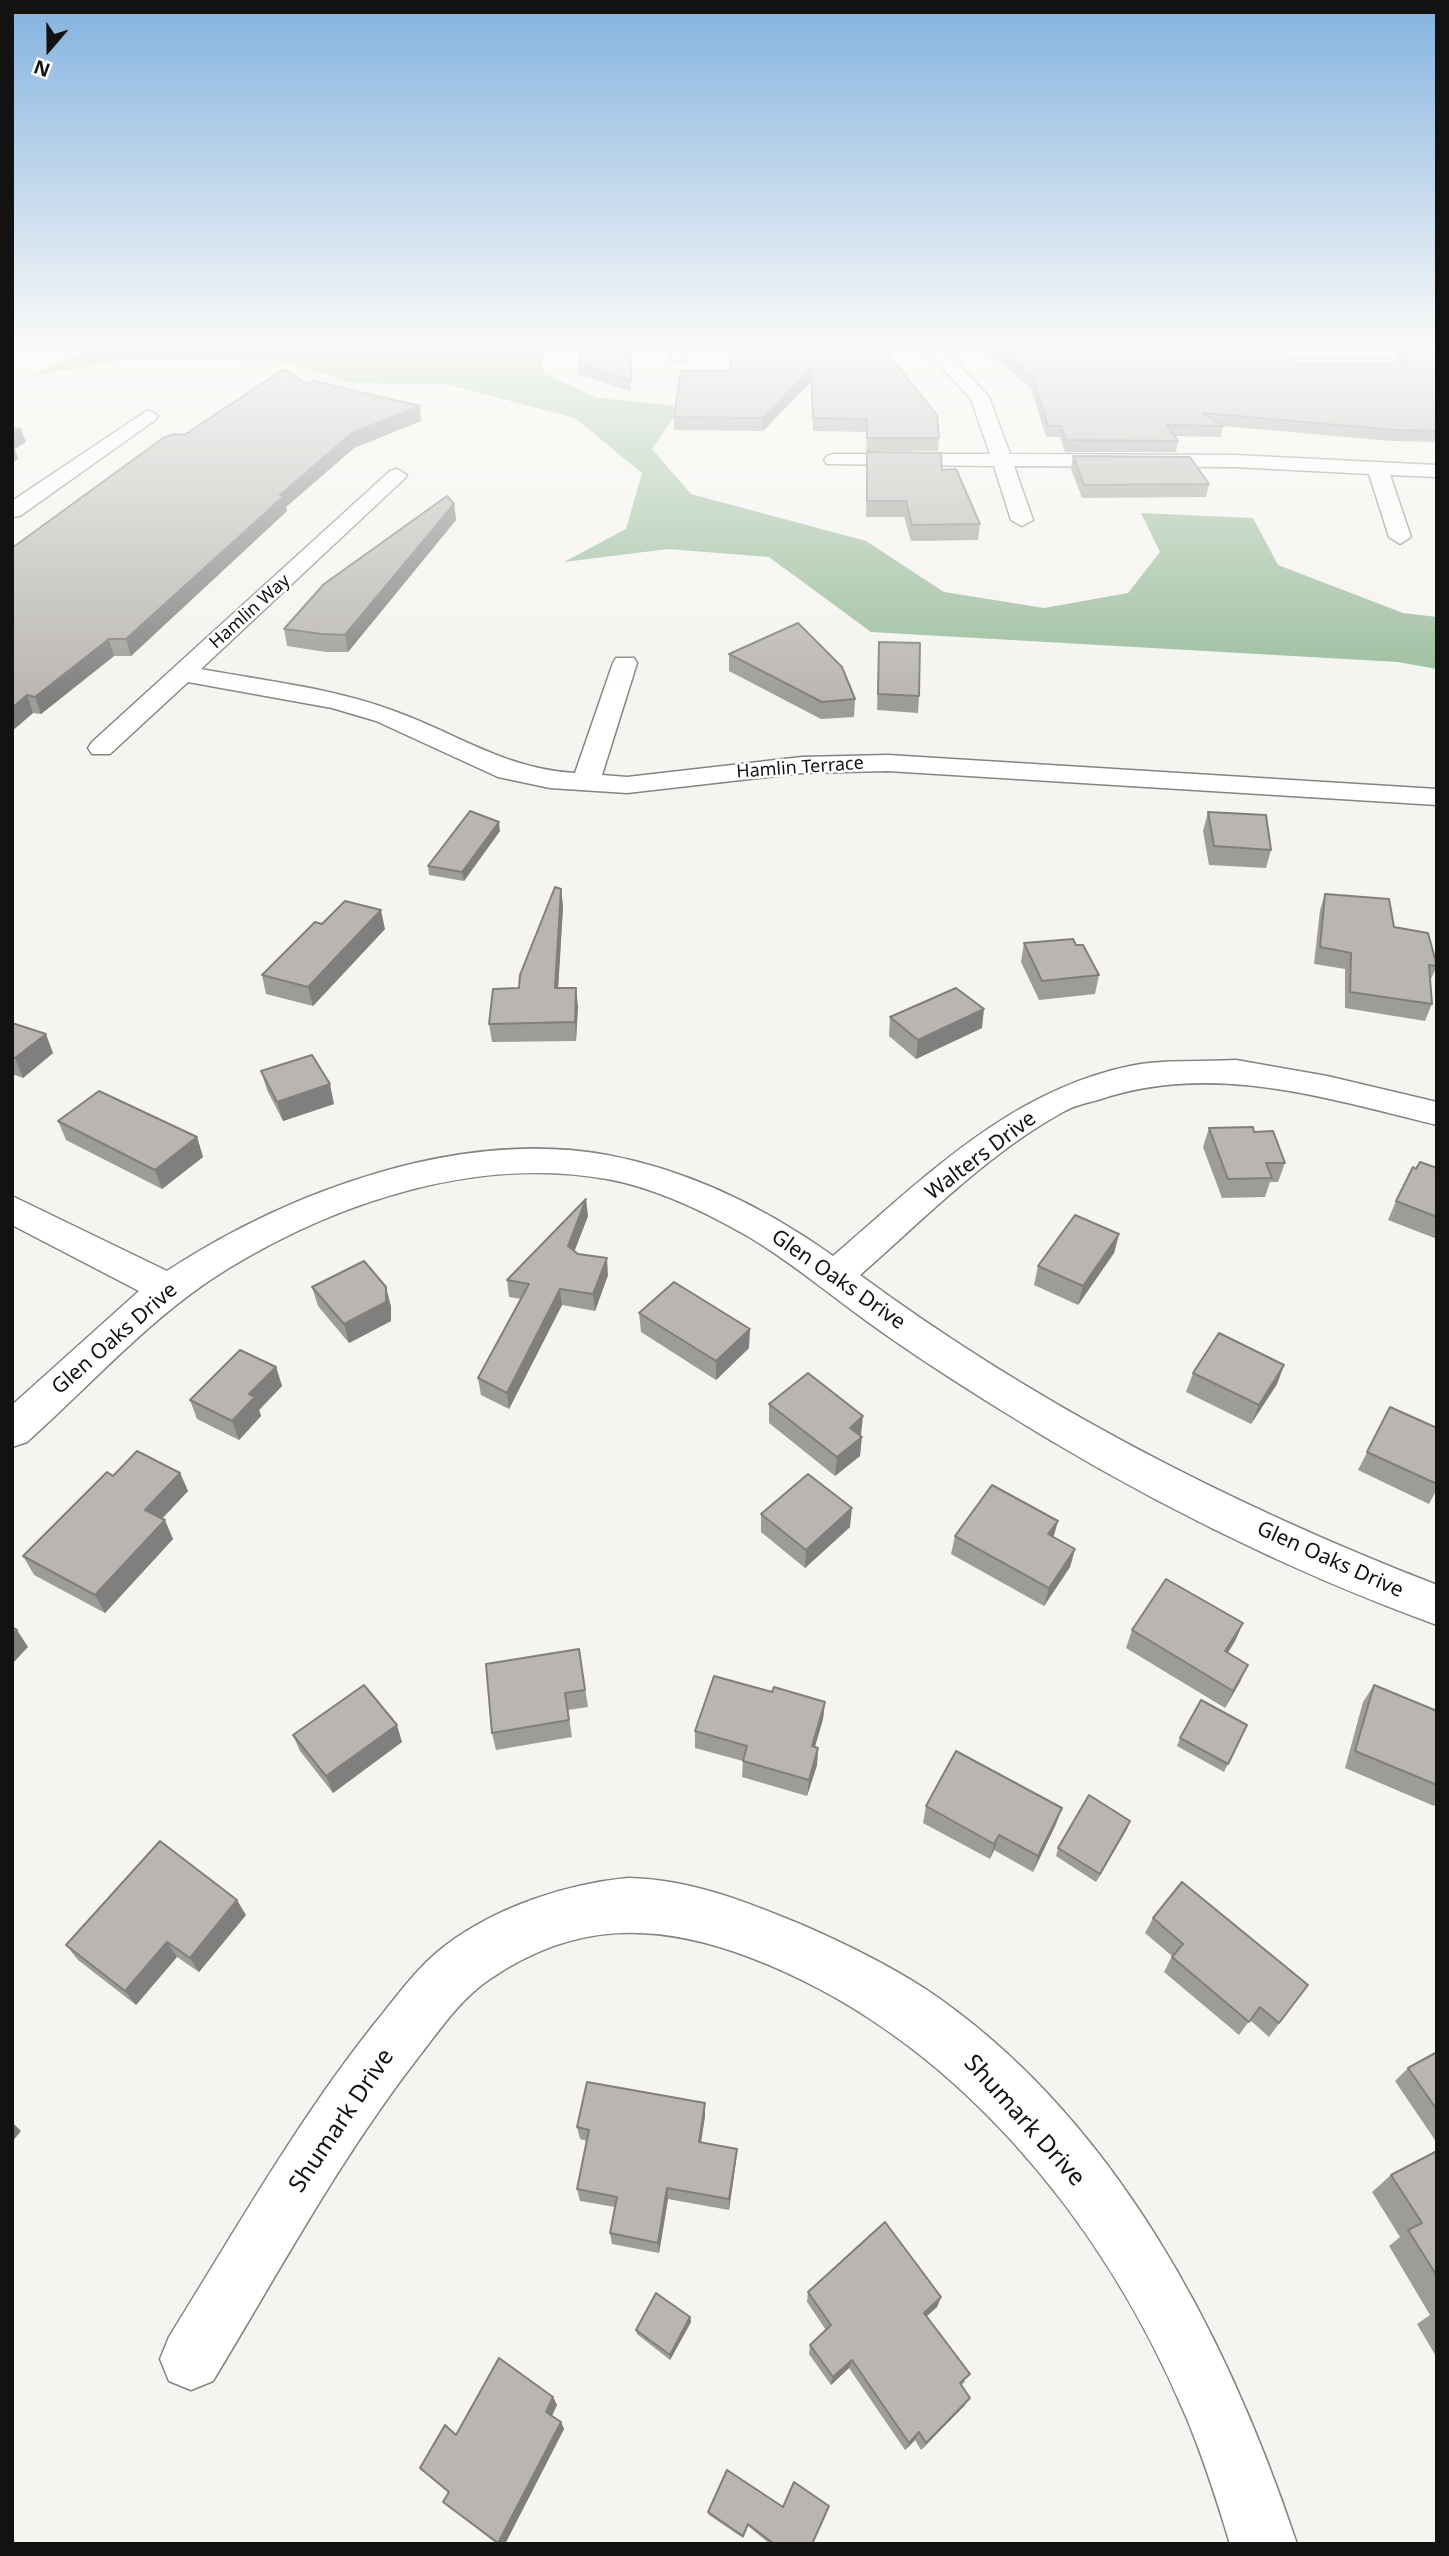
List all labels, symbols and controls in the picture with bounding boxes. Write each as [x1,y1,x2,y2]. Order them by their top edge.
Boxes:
north arrow [14,14,84,84]
text: N [30,54,54,84]
street label: Hamlin Way [205,570,295,654]
street label: Hamlin Terrace [736,753,864,783]
street label: Walters Drive [921,1106,1041,1206]
street label: Glen Oaks Drive [766,1224,910,1336]
street label: Glen Oaks Drive [47,1278,183,1400]
street label: Glen Oaks Drive [1253,1516,1407,1604]
street label: Shumark Drive [283,2044,401,2198]
street label: Shumark Drive [957,2049,1091,2193]

